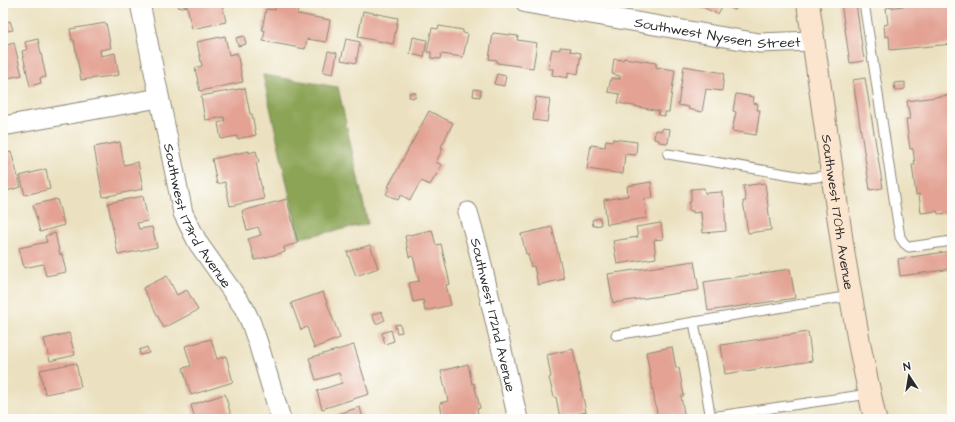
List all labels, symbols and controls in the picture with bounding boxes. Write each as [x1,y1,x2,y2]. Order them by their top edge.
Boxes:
street label: Southwest Nyssen Street [633,13,801,54]
street label: Southwest 170th Avenue [816,133,859,292]
street label: Southwest 173rd Avenue [158,142,236,293]
street label: Southwest 172nd Avenue [465,236,520,394]
north arrow [889,356,929,396]
text: N [902,359,912,375]

